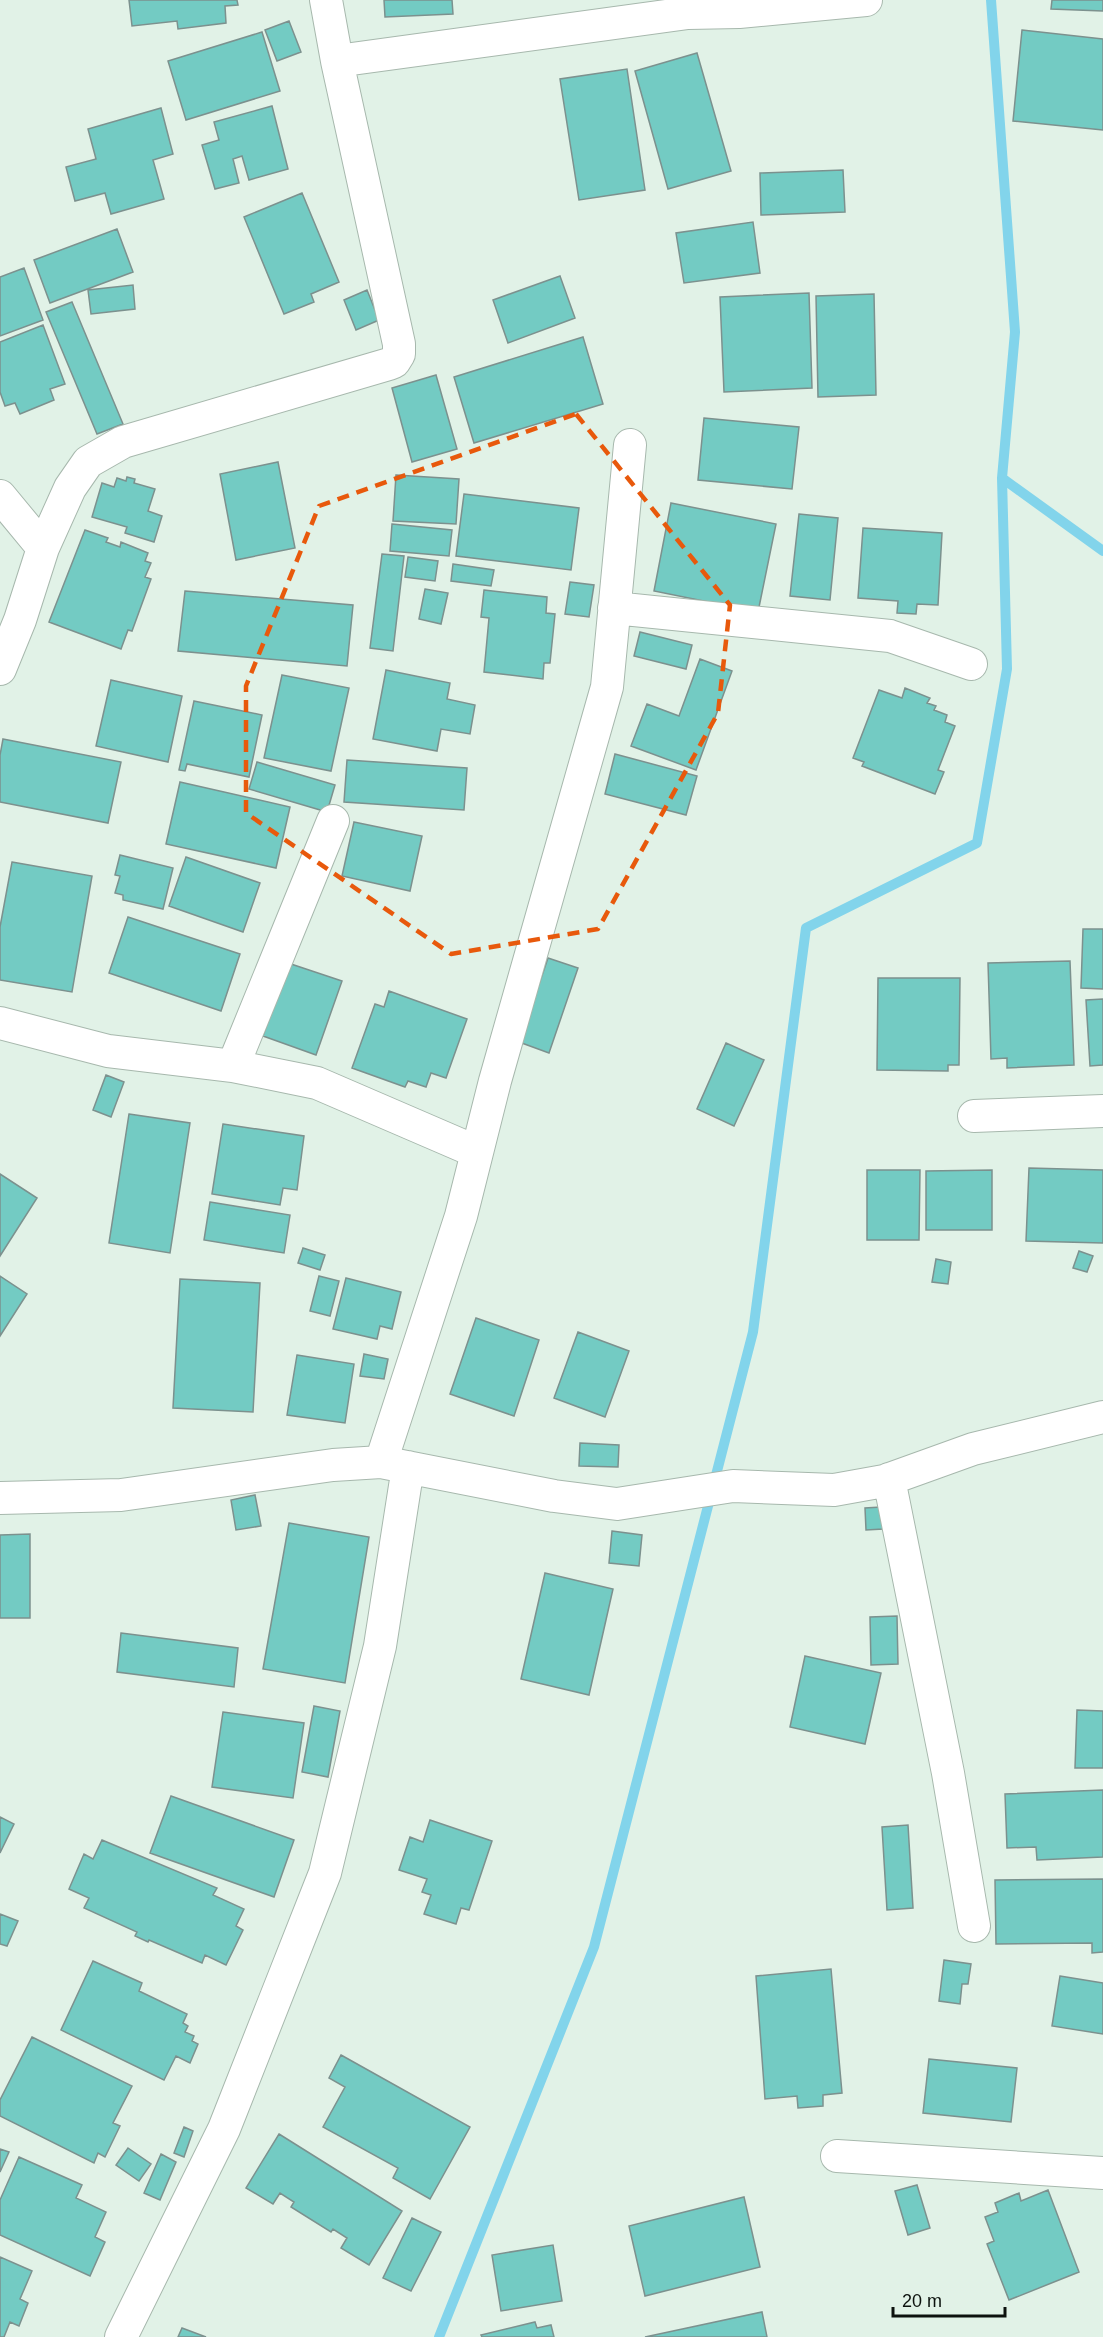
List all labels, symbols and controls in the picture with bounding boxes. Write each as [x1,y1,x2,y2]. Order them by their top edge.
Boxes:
scale bar [893,2280,1006,2318]
text: 20 m [902,2291,942,2311]

